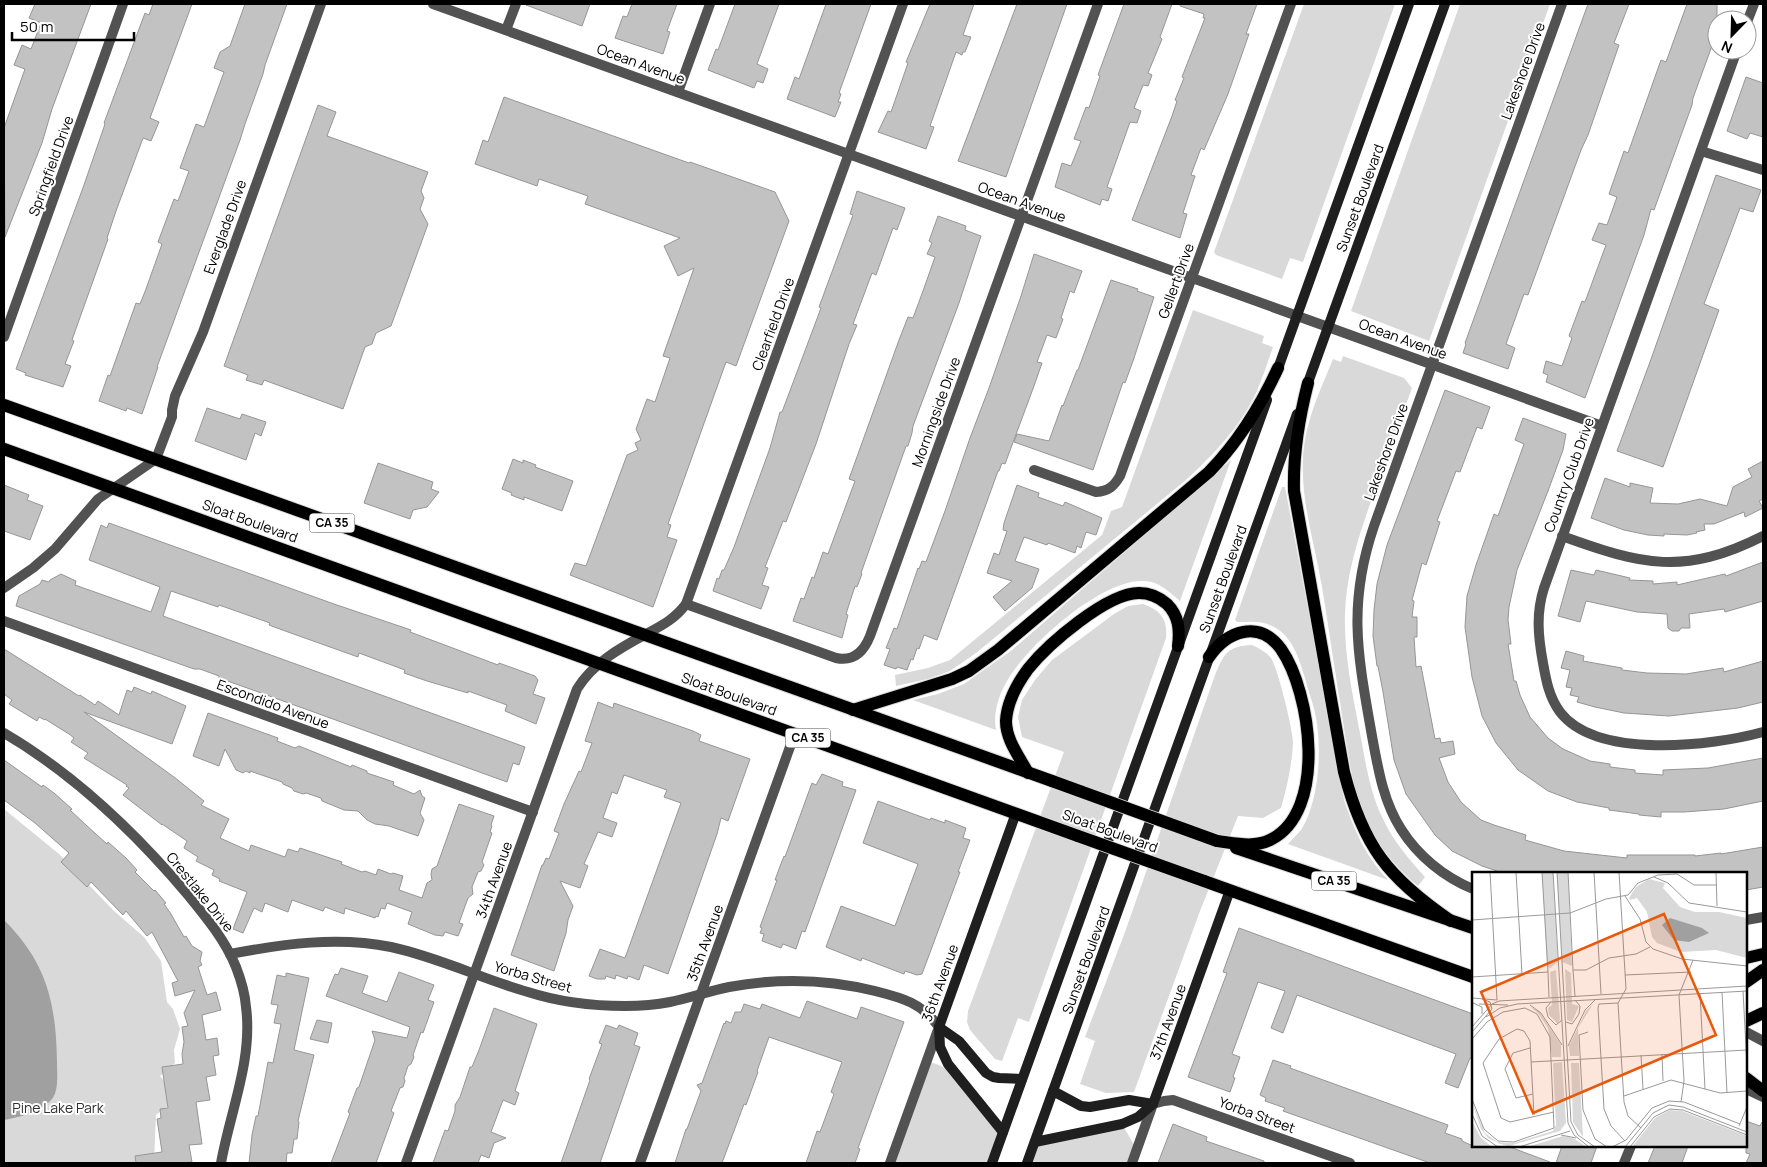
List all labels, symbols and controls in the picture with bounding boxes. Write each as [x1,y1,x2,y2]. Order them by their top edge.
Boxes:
scale bar [12,10,135,42]
north arrow [1707,10,1757,60]
text: 50 m [20,16,54,37]
street label: Lakeshore Drive [1496,19,1549,122]
text: N [1718,37,1735,58]
street label: Ocean Avenue [594,39,688,88]
street label: Springfield Drive [24,113,78,219]
street label: Sunset Boulevard [1331,141,1388,254]
street label: Everglade Drive [199,177,250,277]
street label: Ocean Avenue [975,177,1069,226]
street label: Gellert Drive [1153,240,1198,321]
street label: Clearfield Drive [747,275,798,373]
street label: Ocean Avenue [1356,314,1450,363]
street label: Morningside Drive [907,354,964,470]
street label: Lakeshore Drive [1359,400,1412,503]
street label: Country Club Drive [1539,415,1598,535]
street label: Sloat Boulevard [200,494,301,547]
road number: CA 35 [310,514,354,532]
street label: Sunset Boulevard [1194,522,1251,635]
street label: Sloat Boulevard [679,667,780,720]
street label: Escondido Avenue [214,674,332,733]
road number: CA 35 [786,728,830,748]
street label: Sloat Boulevard [1060,804,1161,857]
street label: 34th Avenue [471,839,516,921]
street label: Crestlake Drive [162,848,238,936]
road number: CA 35 [1312,871,1356,890]
inset map [1472,872,1747,1147]
street label: 35th Avenue [682,902,727,984]
street label: Sunset Boulevard [1057,903,1114,1016]
street label: 36th Avenue [917,941,962,1024]
street label: Yorba Street [492,956,575,997]
street label: 37th Avenue [1145,981,1190,1062]
street label: Yorba Street [1216,1092,1298,1137]
park label: Pine Lake Park [12,1098,105,1117]

